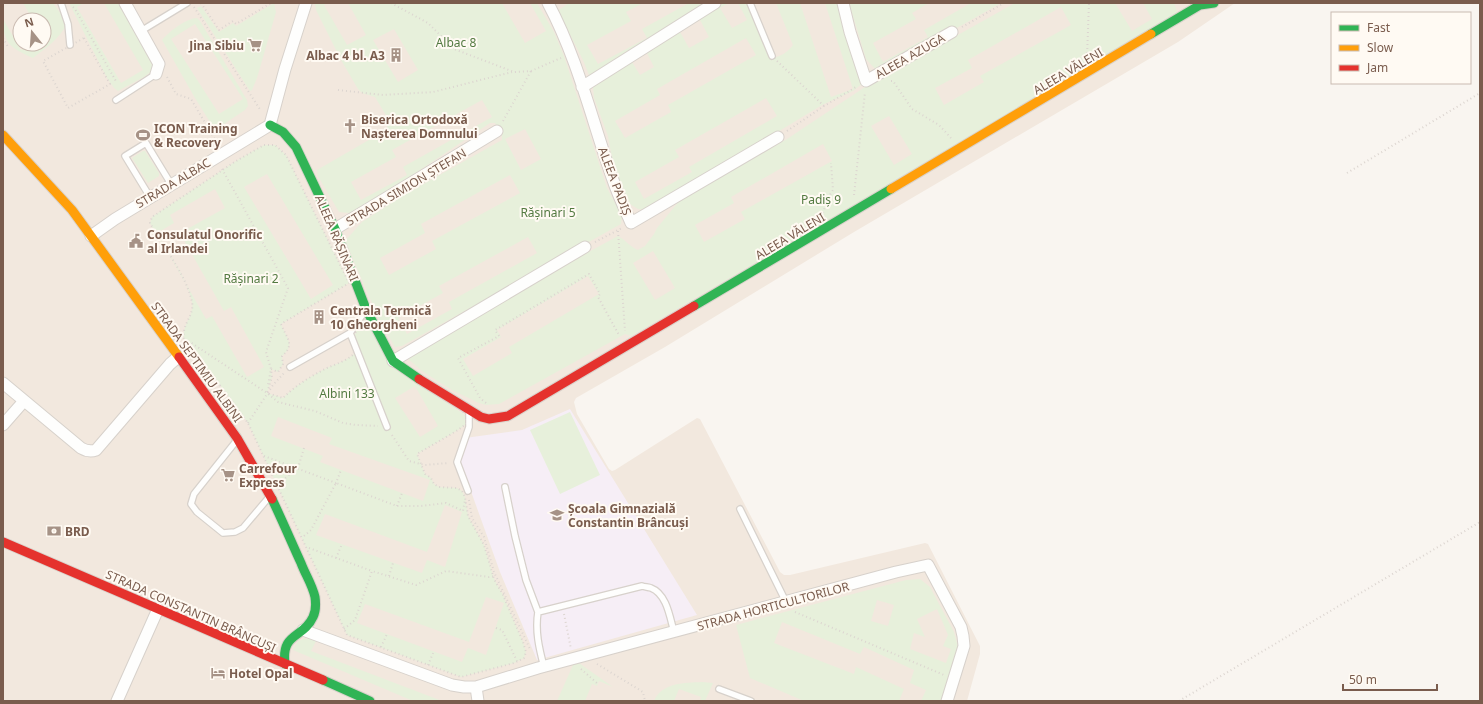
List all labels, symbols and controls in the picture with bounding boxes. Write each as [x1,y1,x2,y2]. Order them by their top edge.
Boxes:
north arrow [12,12,52,52]
legend [1331,12,1471,84]
text: N [22,13,35,30]
text: Fast [1367,19,1391,36]
street label: ALEEA AZUGA [872,29,948,83]
park label: Albac 8 [436,34,476,51]
place label: Jina Sibiu [188,37,244,54]
supermarket icon: Jina Sibiu [247,37,263,53]
text: Slow [1367,39,1394,56]
street label: ALEEA VĂLENI [1030,43,1106,99]
place label: Albac 4 bl. A3 [306,47,385,64]
building icon: Albac 4 bl. A3 [388,47,404,63]
text: Jam [1366,59,1388,76]
place label: Biserica Ortodoxă Nașterea Domnului [361,111,478,142]
church icon: Biserica Ortodoxă Nașterea Domnului [342,118,358,134]
place label: ICON Training & Recovery [154,120,238,151]
sports icon: ICON Training & Recovery [135,127,151,143]
street label: STRADA SIMION ȘTEFAN [343,144,469,230]
street label: ALEEA PADIȘ [594,144,636,218]
street label: STRADA ALBAC [132,154,214,212]
park label: Padiș 9 [801,191,841,208]
street label: ALEEA RĂȘINARI [311,192,363,284]
park label: Rășinari 5 [520,204,576,221]
street label: ALEEA VĂLENI [752,208,828,264]
place label: Consulatul Onorific al Irlandei [147,226,262,257]
public building icon: Consulatul Onorific al Irlandei [128,233,144,249]
park label: Rășinari 2 [223,270,279,287]
street label: STRADA SEPTIMIU ALBINI [148,298,246,426]
place label: Centrala Termică 10 Gheorgheni [330,302,431,333]
building icon: Centrala Termică 10 Gheorgheni [311,309,327,325]
park label: Albini 133 [319,385,375,402]
place label: Carrefour Express [239,460,297,491]
supermarket icon: Carrefour Express [220,467,236,483]
place label: Școala Gimnazială Constantin Brâncuși [568,500,689,531]
school or university icon: Școala Gimnazială Constantin Brâncuși [549,507,565,523]
bank icon: BRD [46,523,62,539]
place label: BRD [65,523,90,540]
street label: STRADA CONSTANTIN BRÂNCUȘI [103,566,279,656]
street label: STRADA HORTICULTORILOR [695,577,851,635]
hotel icon: Hotel Opal [210,665,226,681]
place label: Hotel Opal [229,665,293,682]
scale bar [1343,666,1437,692]
text: 50 m [1349,671,1377,688]

